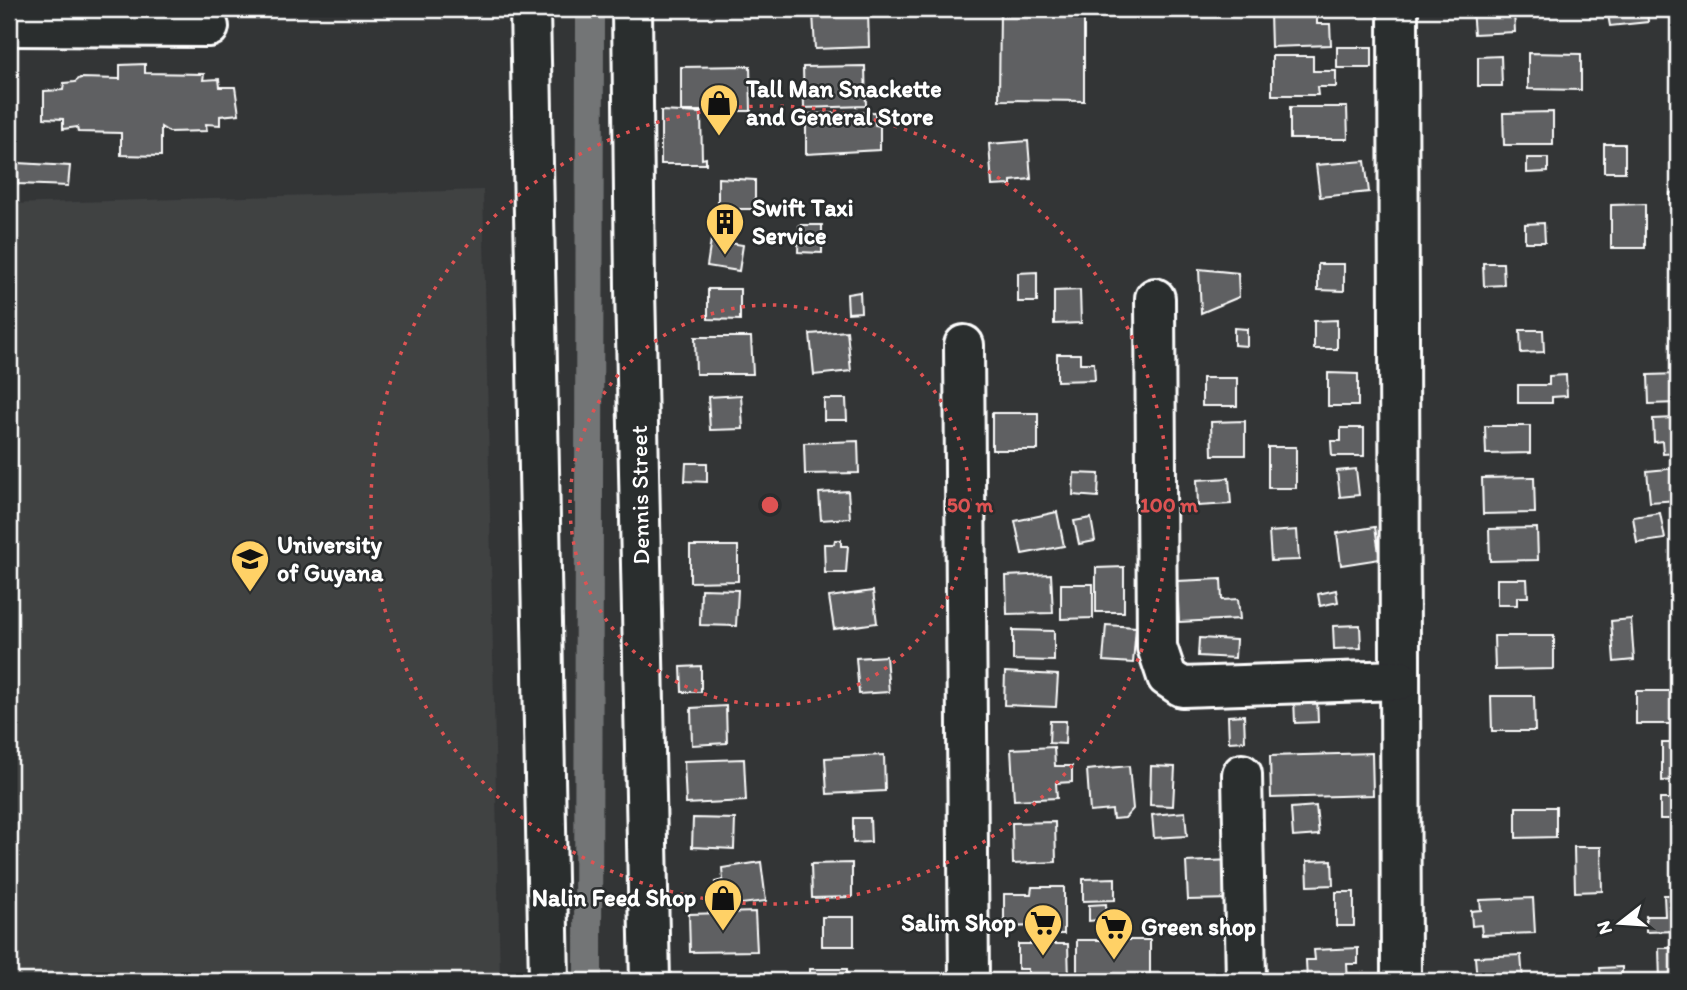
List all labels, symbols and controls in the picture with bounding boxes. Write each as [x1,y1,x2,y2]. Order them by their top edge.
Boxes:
place label: Tall Man Snackette and General Store [745,74,942,131]
shop icon: Tall Man Snackette and General Store [698,82,740,137]
place label: Swift Taxi Service [752,193,854,250]
building icon: Swift Taxi Service [704,201,746,256]
street label: Dennis Street [624,425,655,565]
text: 50 m [947,492,994,517]
text: 100 m [1140,492,1198,517]
centre of rings [758,493,782,517]
place label: University of Guyana [277,530,384,588]
school or university icon: University of Guyana [229,538,271,593]
shop icon: Nalin Feed Shop [702,877,744,932]
place label: Nalin Feed Shop [532,883,696,913]
north arrow [1586,888,1656,958]
supermarket icon: Salim Shop [1022,902,1064,957]
supermarket icon: Green shop [1093,906,1135,961]
place label: Salim Shop [901,908,1016,938]
place label: Green shop [1141,912,1256,942]
text: N [1591,918,1617,937]

